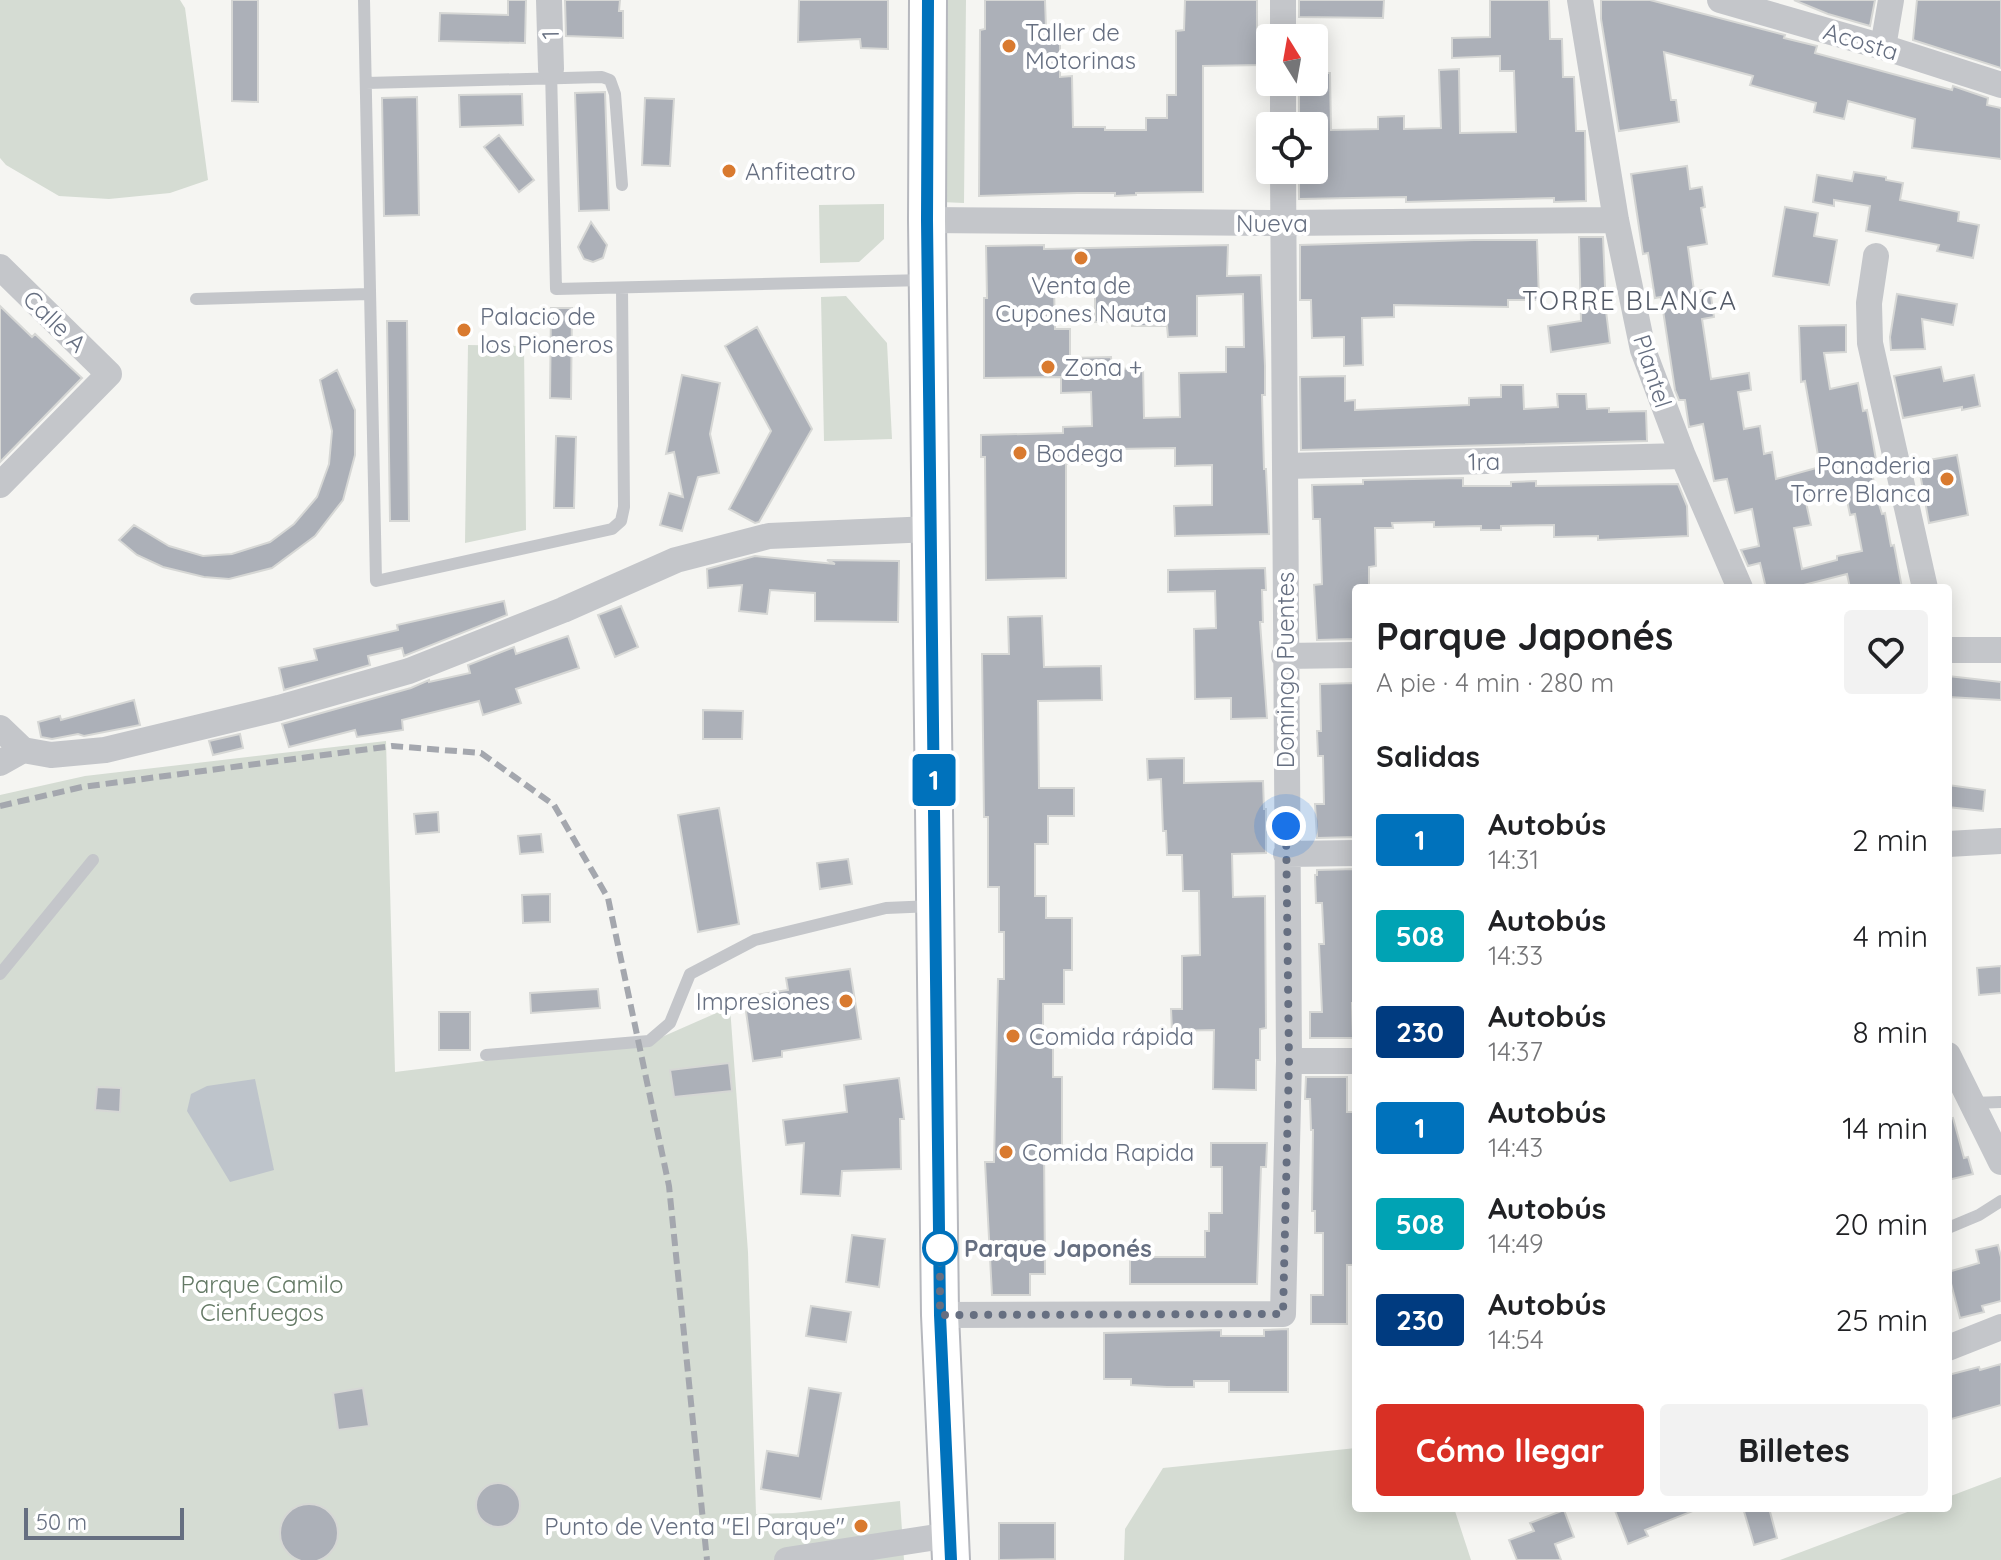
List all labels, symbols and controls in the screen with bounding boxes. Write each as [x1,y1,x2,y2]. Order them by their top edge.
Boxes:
street label: Acosta [1820,15,1902,67]
place label: Taller de Motorinas [1025,17,1136,75]
north arrow [1256,24,1328,96]
map controls [1256,24,1328,184]
street label: 1 [535,30,565,40]
marker: Taller de Motorinas [1000,37,1018,55]
button: locate [1256,112,1328,184]
place label: Anfiteatro [745,156,856,186]
marker: Anfiteatro [720,162,738,180]
street label: Nueva [1236,208,1308,238]
marker: Venta de Cupones Nauta [1072,249,1090,267]
place label: Venta de Cupones Nauta [995,270,1167,328]
street label: Calle A [17,284,93,358]
district label: TORRE BLANCA [1522,284,1738,317]
place label: Palacio de los Pioneros [480,301,613,359]
marker: Palacio de los Pioneros [455,321,473,339]
street label: Plantel [1627,331,1679,411]
place label: Zona + [1064,352,1142,382]
marker: Zona + [1039,358,1057,376]
place label: Bodega [1036,438,1123,468]
marker: Bodega [1011,444,1029,462]
street label: 1ra [1468,446,1500,476]
place label: Panaderia Torre Blanca [1790,450,1931,508]
marker: Panaderia Torre Blanca [1938,470,1956,488]
street label: Domingo Puentes [1270,572,1300,768]
button: heart [1844,610,1928,694]
text: Parque Japonés [1376,612,1673,660]
text: A pie · 4 min · 280 m [1376,666,1614,699]
text: Salidas [1376,737,1480,775]
line badge: 1 [908,754,960,806]
text: 1 [929,762,939,797]
text: Autobús [1488,805,1606,843]
your location [1266,806,1306,846]
text: 2 min [1852,821,1928,859]
text: 1 [1415,822,1425,857]
text: 14:31 [1488,843,1539,876]
text: Autobús [1488,901,1606,939]
text: 4 min [1853,917,1928,955]
text: 508 [1396,918,1444,953]
text: 14:33 [1488,939,1543,972]
place label: Impresiones [696,986,830,1016]
marker: Impresiones [837,992,855,1010]
text: Autobús [1488,997,1606,1035]
text: 8 min [1852,1013,1928,1051]
text: 230 [1396,1014,1444,1049]
place label: Comida rápida [1029,1021,1194,1051]
marker: Comida rápida [1004,1027,1022,1045]
text: 14:37 [1488,1035,1543,1068]
text: Autobús [1488,1093,1606,1131]
text: 14 min [1842,1109,1928,1147]
text: 1 [1415,1110,1425,1145]
text: 14:43 [1488,1131,1543,1164]
place label: Comida Rapida [1022,1137,1194,1167]
marker: Comida Rapida [997,1143,1015,1161]
text: Autobús [1488,1189,1606,1227]
text: 20 min [1834,1205,1928,1243]
text: 508 [1396,1206,1444,1241]
text: 14:49 [1488,1227,1543,1260]
marker: Parque Japonés [923,1231,957,1265]
place label: Parque Japonés [964,1233,1152,1263]
park label: Parque Camilo Cienfuegos [181,1269,343,1327]
text: Autobús [1488,1285,1606,1323]
text: 25 min [1836,1301,1928,1339]
text: 230 [1396,1302,1444,1337]
text: 14:54 [1488,1323,1544,1356]
button: Cómo llegar [1376,1404,1644,1496]
button: Billetes [1660,1404,1928,1496]
scale bar [24,1504,184,1540]
text: 50 m [36,1508,87,1536]
place label: Punto de Venta "El Parque" [544,1511,845,1541]
marker: Punto de Venta "El Parque" [852,1517,870,1535]

